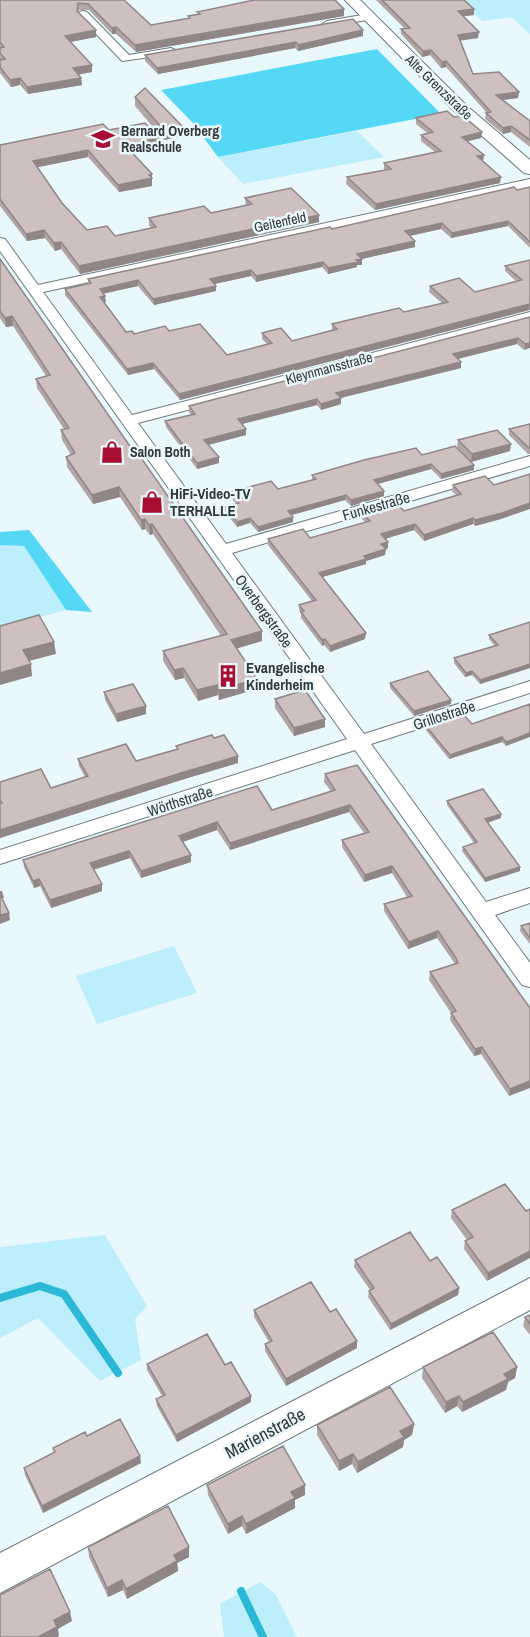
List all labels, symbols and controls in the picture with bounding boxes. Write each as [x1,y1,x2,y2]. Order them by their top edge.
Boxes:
street label: Alte Grenzstraße [401,50,476,124]
place label: Bernard Overberg Realschule [121,122,219,156]
school or university icon: Bernard Overberg Realschule [90,126,116,152]
street label: Geitenfeld [252,208,308,236]
street label: Kleynmansstraße [284,348,374,388]
shop icon: Salon Both [99,439,125,465]
place label: Salon Both [130,443,191,461]
place label: HiFi-Video-TV TERHALLE [170,483,251,521]
street label: Funkestraße [340,486,412,526]
shop icon: HiFi-Video-TV TERHALLE [139,489,165,515]
street label: Overbergstraße [230,570,298,652]
place label: Evangelische Kinderheim [246,657,325,695]
building icon: Evangelische Kinderheim [215,663,241,689]
street label: Grillostraße [410,695,478,735]
street label: Wörthstraße [145,781,215,821]
street label: Marienstraße [220,1401,310,1465]

